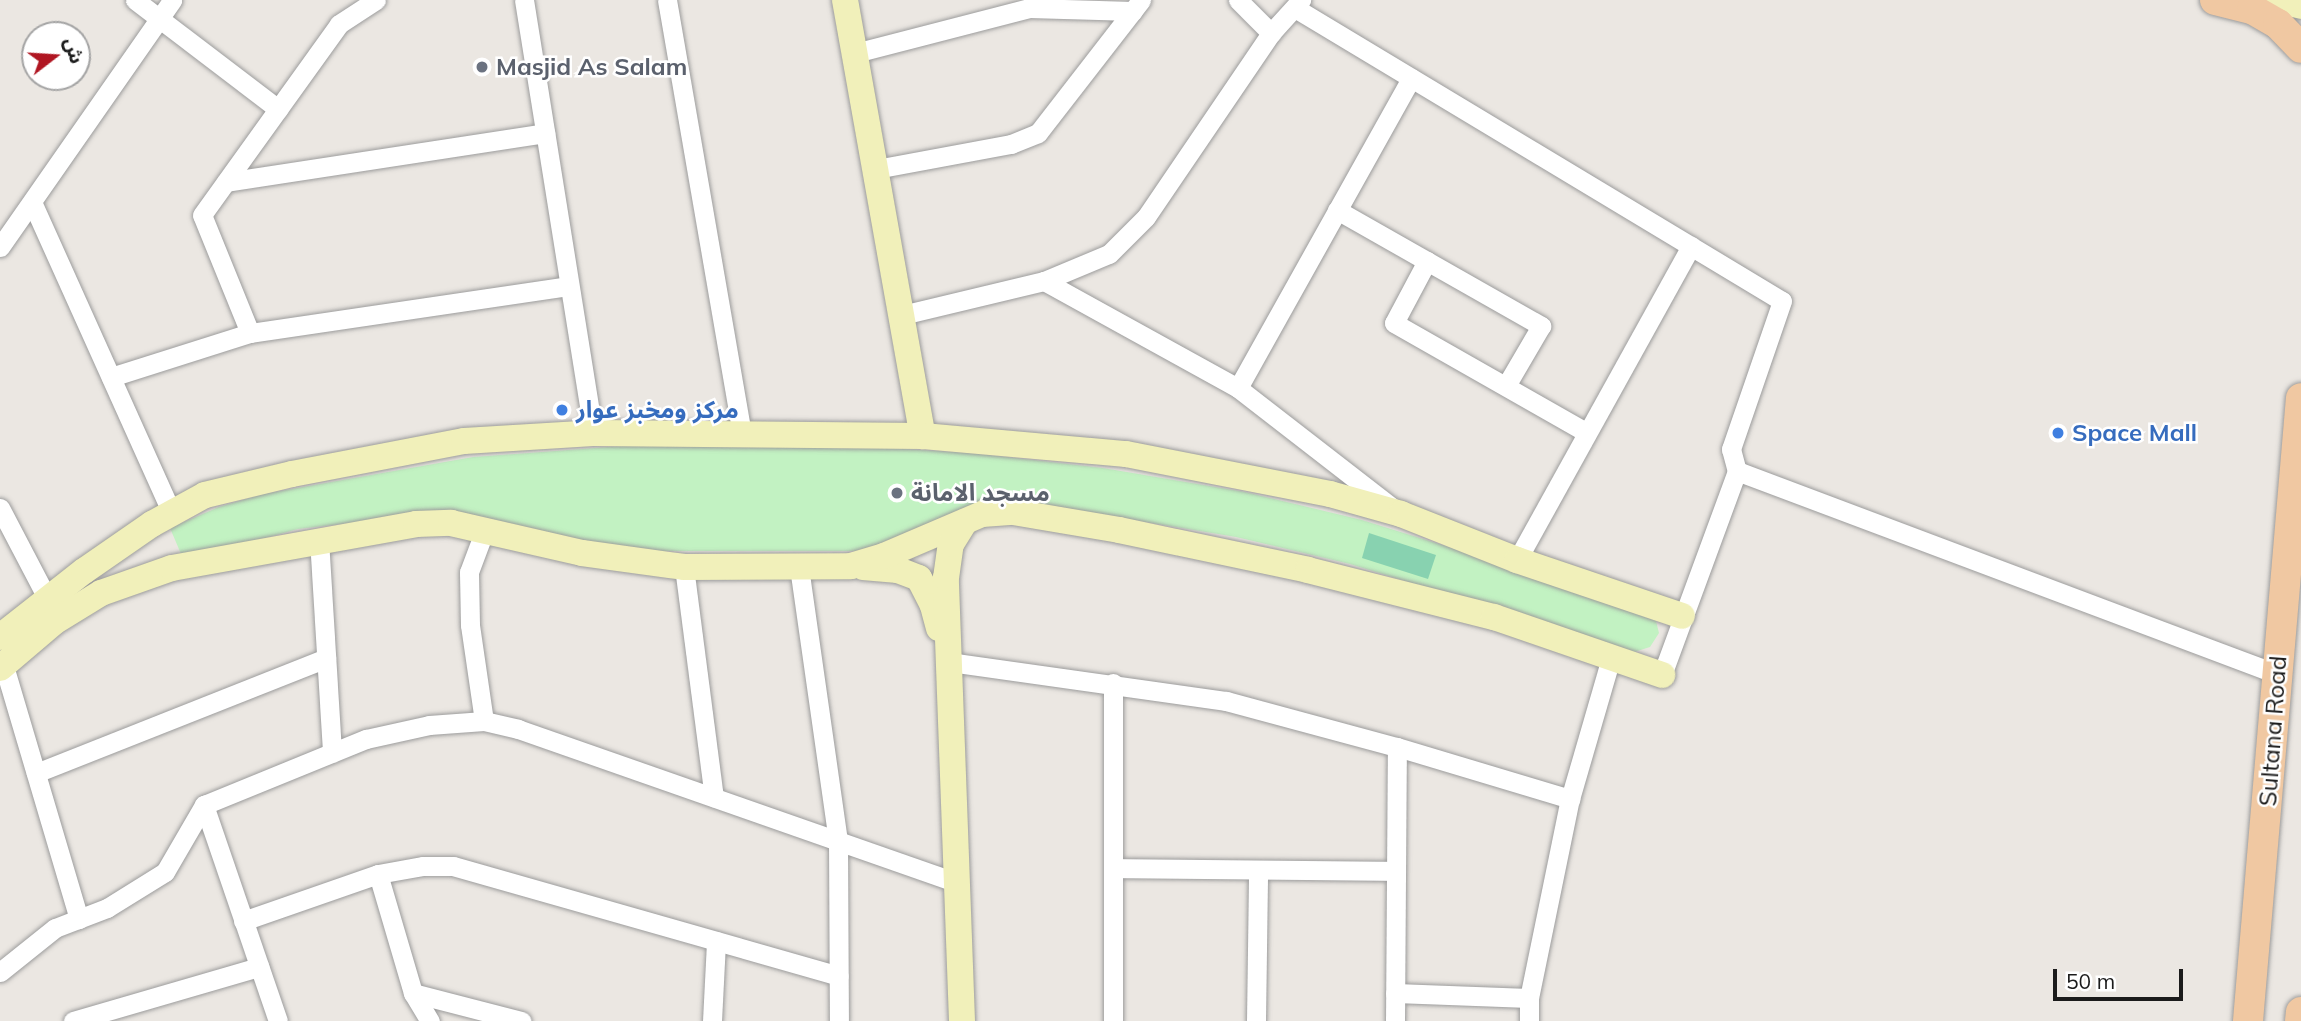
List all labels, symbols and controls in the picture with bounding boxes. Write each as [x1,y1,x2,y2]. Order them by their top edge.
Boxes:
north arrow [21,21,91,91]
text: ش [59,34,89,66]
place label: Masjid As Salam [496,53,687,81]
marker: Masjid As Salam [474,59,490,75]
place label: مركز ومخبز عوار [576,396,739,424]
marker: مركز ومخبز عوار [554,402,570,418]
place label: Space Mall [2072,419,2197,447]
marker: Space Mall [2050,425,2066,441]
place label: مسجد الامانة [911,479,1050,507]
marker: مسجد الامانة [889,485,905,501]
street label: Sultana Road [2253,655,2293,807]
scale bar [2056,954,2186,998]
text: 50 m [2066,968,2115,994]

